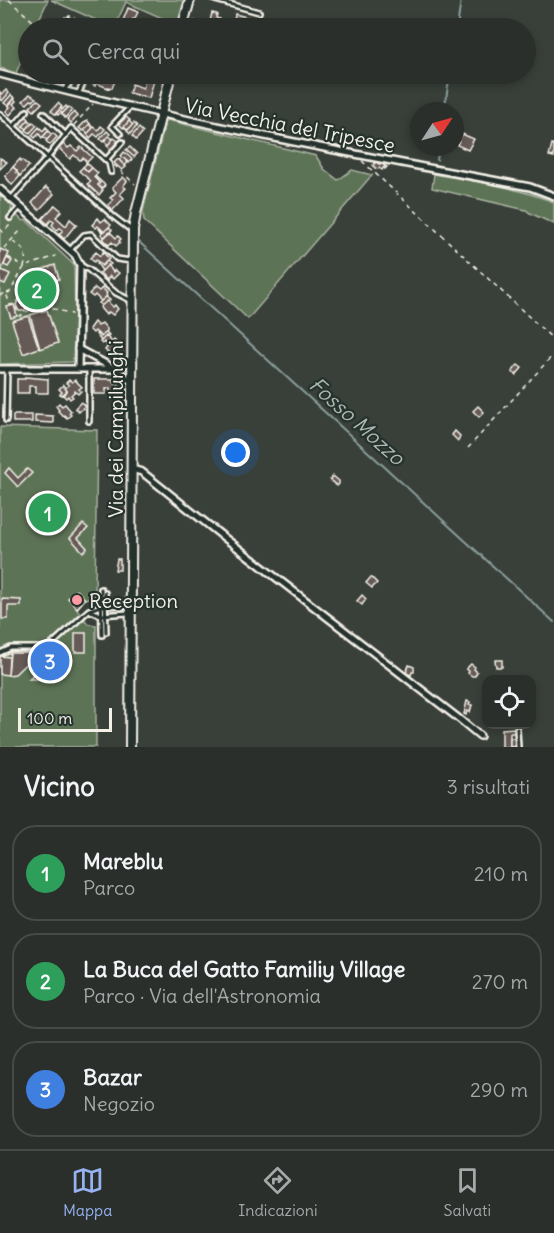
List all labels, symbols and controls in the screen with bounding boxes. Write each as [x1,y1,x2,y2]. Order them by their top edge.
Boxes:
search box [18,18,536,84]
icon: search [39,35,72,68]
text: Cerca qui [87,37,180,65]
street label: Via Vecchia del Tripesce [183,92,397,158]
north arrow [410,102,464,156]
pin: 2 [18,268,57,312]
street label: Via dei Campilunghi [103,340,128,518]
water label: Fosso Mozzo [304,371,411,472]
your location [221,438,250,467]
pin: 1 [28,490,68,536]
place label: Reception [89,588,178,613]
marker: Reception [70,593,84,607]
pin: 3 [31,638,70,684]
map controls [482,675,536,729]
button: locate [482,675,536,729]
scale bar [18,705,112,732]
text: 100 m [27,708,72,728]
text: Vicino [24,770,95,803]
text: 3 risultati [447,774,530,799]
text: Mareblu [83,847,163,875]
text: 1 [42,861,49,886]
text: 210 m [474,861,528,886]
text: Parco [83,875,135,900]
text: La Buca del Gatto Familiy Village [83,955,405,983]
text: 2 [40,969,51,994]
text: 270 m [472,969,528,994]
text: Parco · Via dell'Astronomia [83,983,321,1008]
text: Bazar [83,1063,142,1091]
text: 3 [40,1077,51,1102]
text: 290 m [470,1077,528,1102]
text: Negozio [83,1091,155,1116]
tab: Mappa [63,1164,112,1220]
tab: Indicazioni [238,1164,318,1220]
tab: Salvati [444,1164,491,1220]

